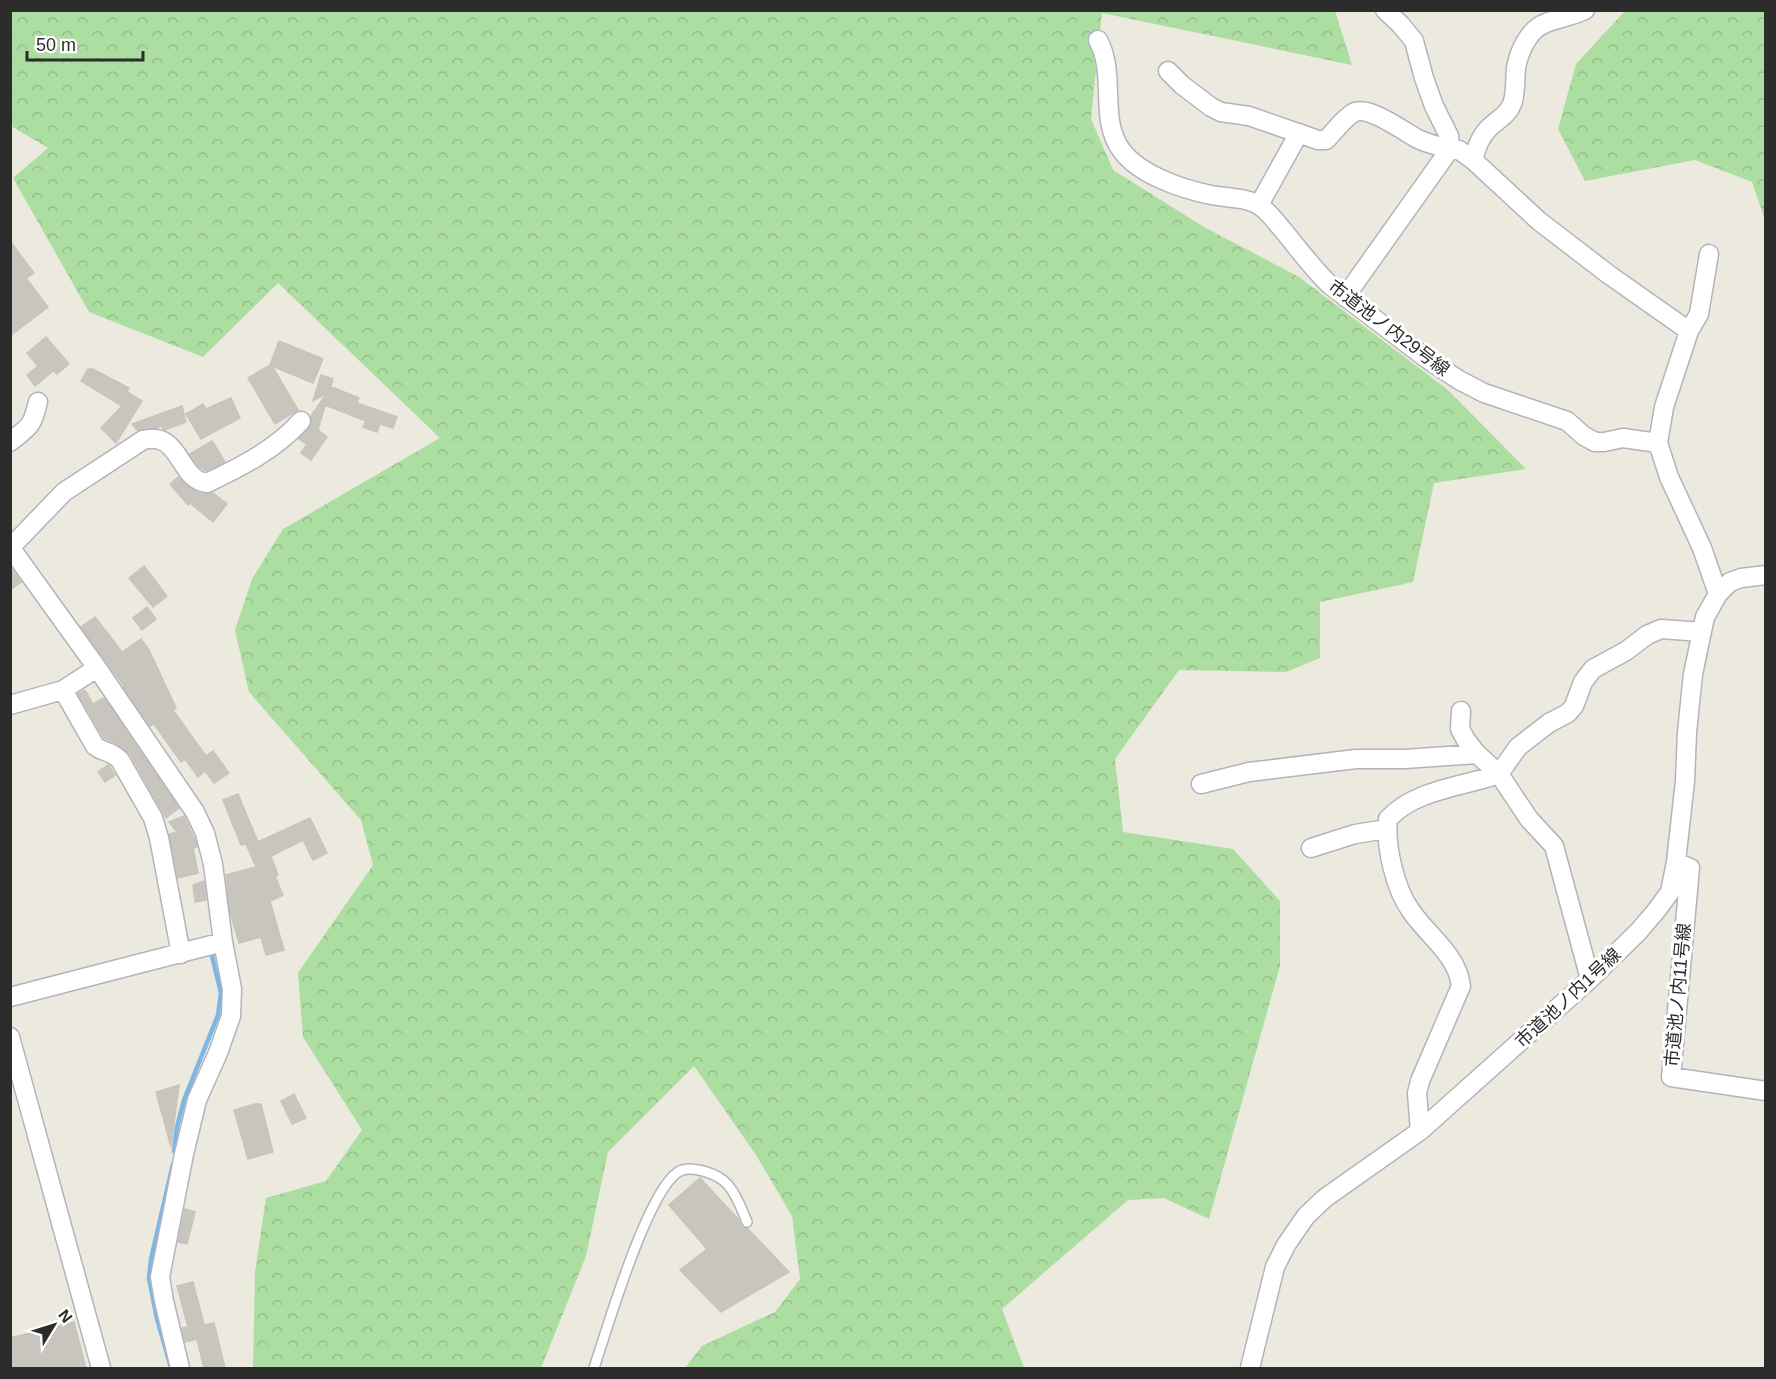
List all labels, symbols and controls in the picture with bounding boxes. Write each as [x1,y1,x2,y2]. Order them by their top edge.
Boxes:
scale bar [27,24,142,62]
text: 50 m [36,35,76,55]
street label: 市道池ノ内29号線 [1325,276,1453,380]
street label: 市道池ノ内11号線 [1662,922,1694,1068]
street label: 市道池ノ内1号線 [1511,944,1625,1052]
north arrow [24,1295,84,1355]
text: N [55,1306,76,1326]

